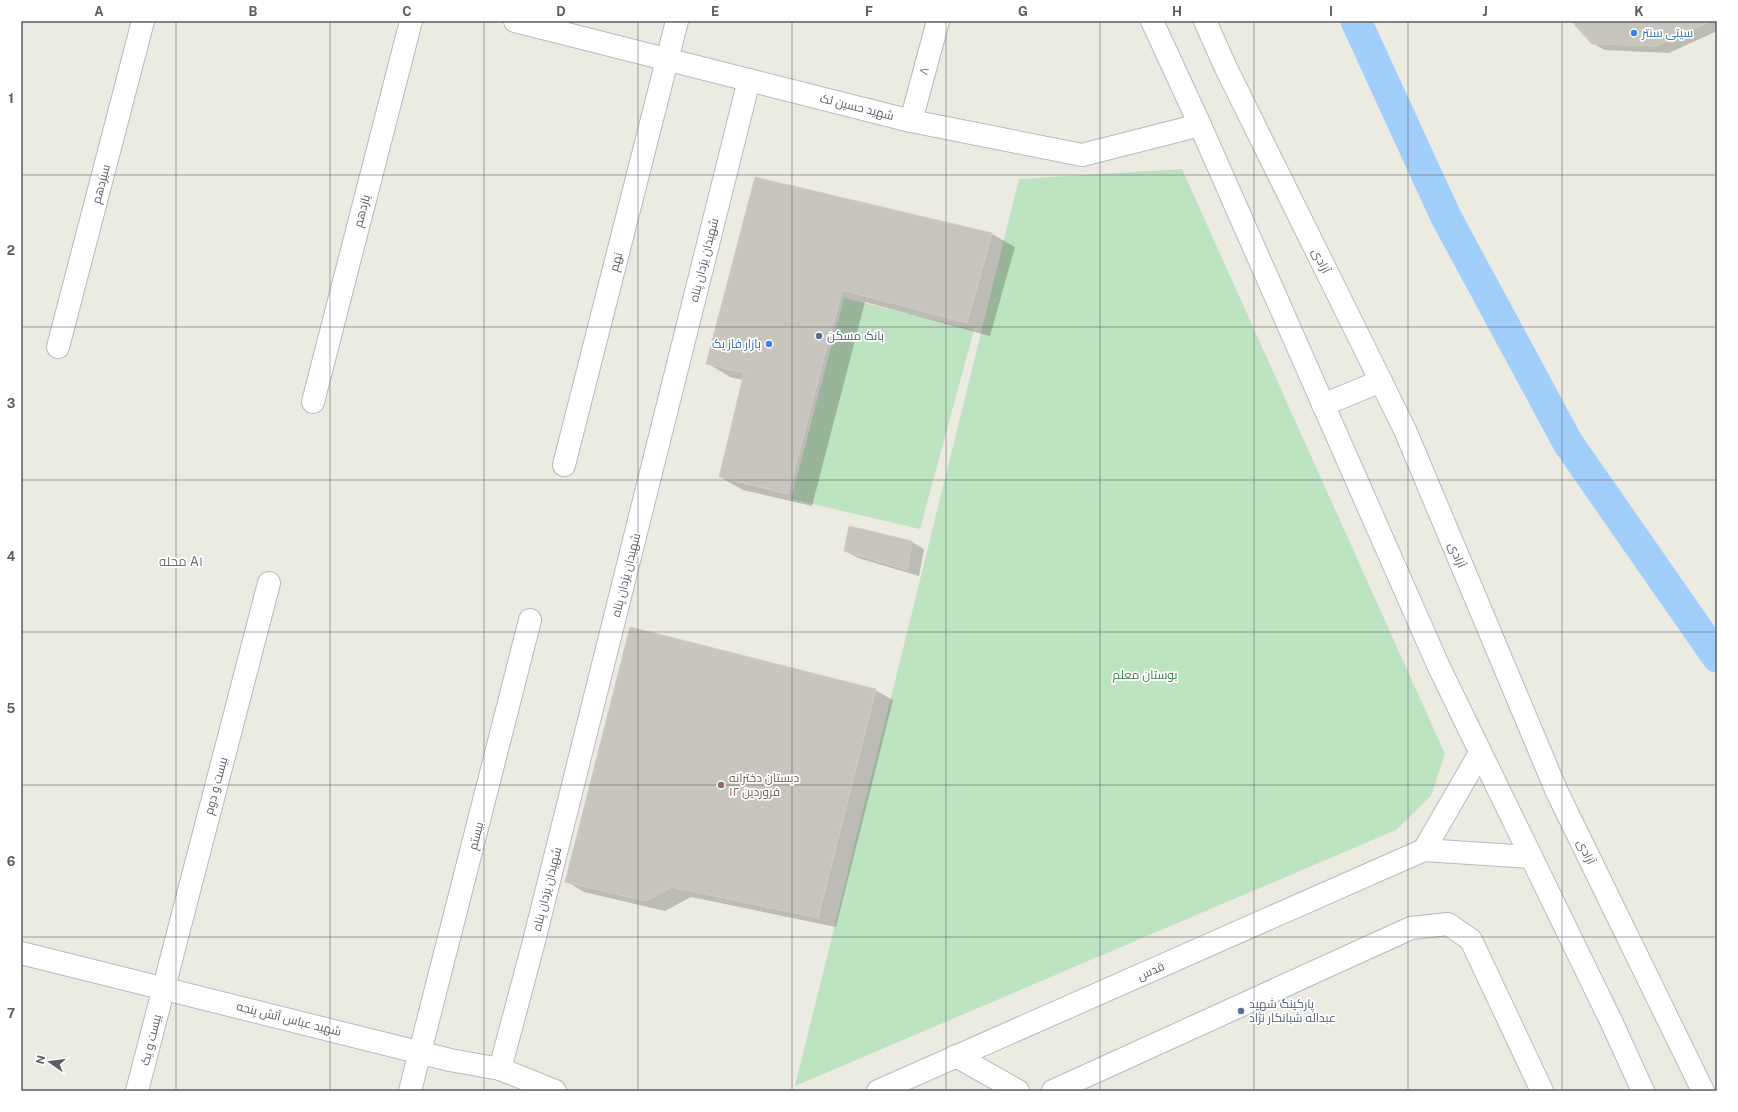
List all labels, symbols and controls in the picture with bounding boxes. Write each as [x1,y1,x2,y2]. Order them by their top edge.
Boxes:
text: A [94,4,104,19]
text: B [249,4,258,19]
text: C [402,4,412,19]
text: D [556,4,566,19]
text: E [711,4,719,19]
text: F [865,4,873,19]
text: G [1018,4,1028,19]
text: H [1172,4,1182,19]
text: I [1329,4,1333,19]
text: J [1482,4,1488,19]
text: K [1634,4,1644,19]
place label: سیتی سنتر [1641,26,1693,40]
marker: سیتی سنتر [1629,28,1639,38]
street label: ۸ [916,65,932,76]
text: 1 [8,91,14,106]
street label: شهید حسین لک [819,91,895,123]
street label: سیزدهم [89,163,114,206]
street label: یازدهم [351,192,374,229]
street label: شهیدان یزدان پناه [687,217,723,304]
text: 2 [7,243,15,258]
street label: آزادی [1309,246,1333,277]
street label: نهم [607,251,626,273]
place label: بانک مسکن [827,329,884,343]
marker: بانک مسکن [814,331,824,341]
place label: بازار فاز یک [712,337,761,351]
marker: بازار فاز یک [764,339,774,349]
text: 3 [7,396,16,411]
street label: شهیدان یزدان پناه [609,532,645,619]
street label: آزادی [1445,540,1469,570]
text: 4 [7,549,16,564]
district label: محله A۱ [159,554,203,569]
park label: بوستان معلم [1113,668,1177,683]
text: 5 [7,701,16,716]
street label: بیست و دوم [202,756,231,817]
place label: دبستان دخترانه ۱۲ فروردین [729,771,799,799]
marker: دبستان دخترانه ۱۲ فروردین [716,780,726,790]
street label: بیستم [466,820,487,852]
street label: آزادی [1574,837,1598,868]
street label: شهیدان یزدان پناه [530,846,566,933]
text: 6 [7,854,16,869]
street label: قدس [1135,959,1167,983]
place label: پارکینگ شهید عبداله شبانکار نژاد [1249,997,1336,1025]
street label: شهید عباس آتش پنجه [235,999,343,1041]
text: 7 [7,1006,15,1021]
marker: پارکینگ شهید عبداله شبانکار نژاد [1236,1006,1246,1016]
street label: بیست و یک [138,1013,164,1067]
north arrow [30,1042,70,1082]
text: N [33,1054,47,1065]

